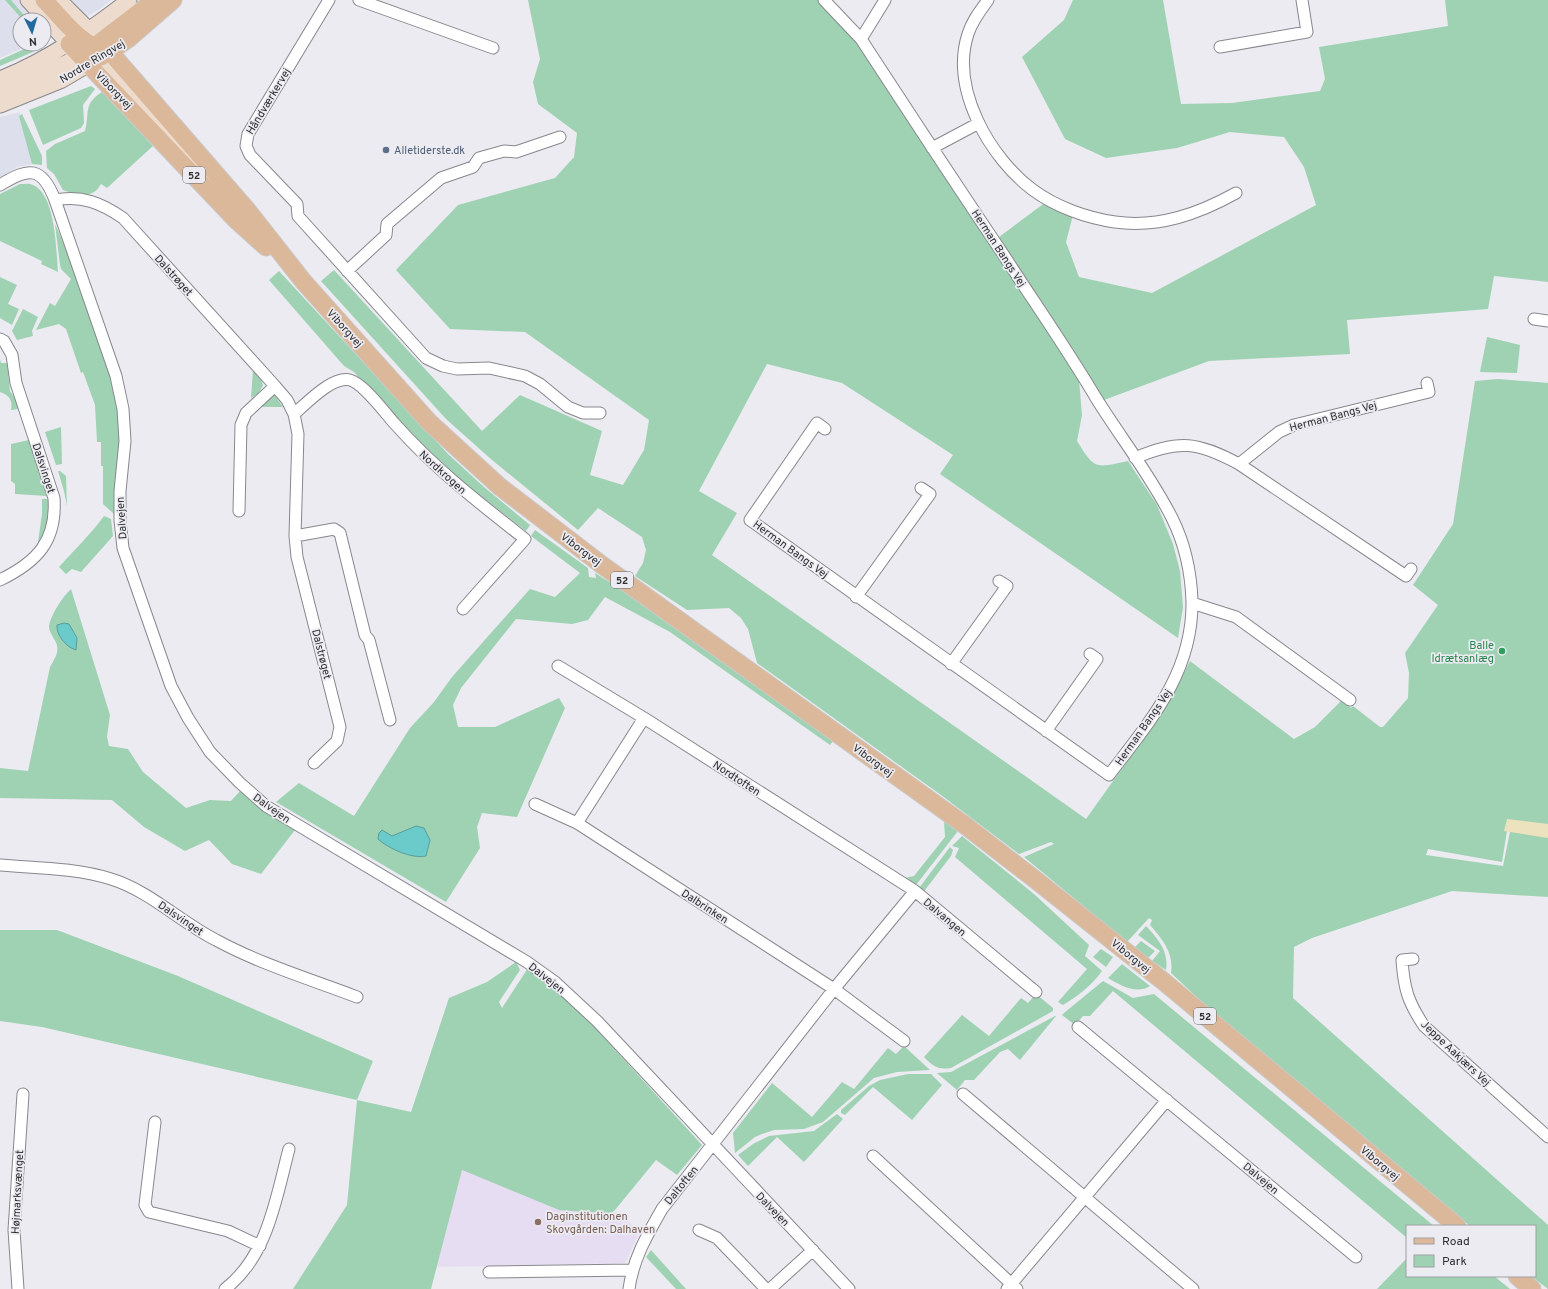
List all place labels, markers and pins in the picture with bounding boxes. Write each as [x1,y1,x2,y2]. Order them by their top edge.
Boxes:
place label: Alletiderste.dk [394,144,465,158]
marker: Alletiderste.dk [381,145,391,155]
place label: Balle Idrætsanlæg [1431,639,1494,666]
marker: Balle Idrætsanlæg [1497,646,1507,656]
place label: Daginstitutionen Skovgården: Dalhaven [546,1210,655,1237]
marker: Daginstitutionen Skovgården: Dalhaven [533,1217,543,1227]

